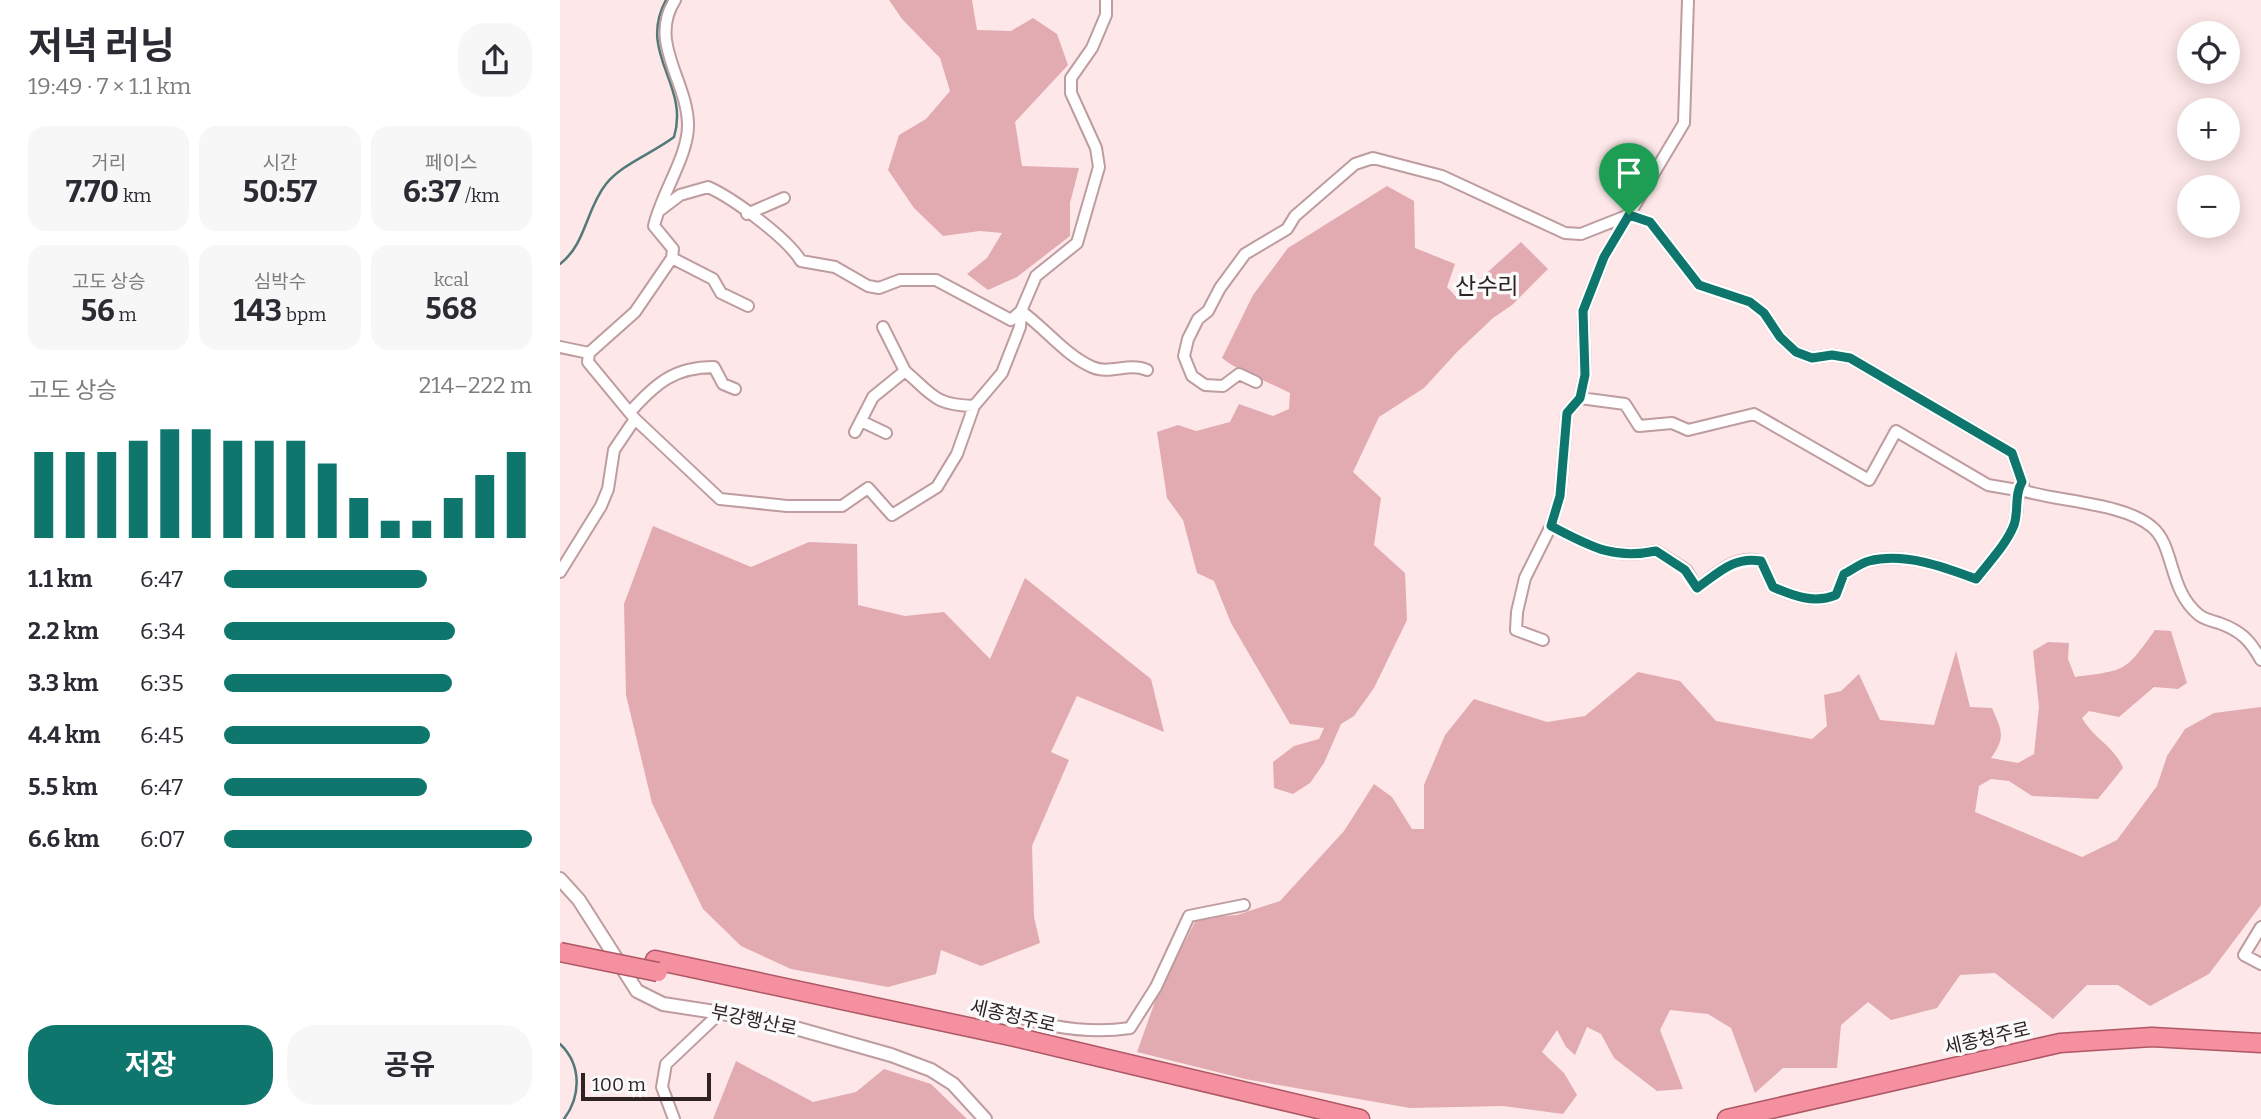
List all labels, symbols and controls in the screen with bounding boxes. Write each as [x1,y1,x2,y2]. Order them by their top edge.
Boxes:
map controls [2177,21,2240,238]
button: locate [2177,21,2240,84]
text: 저녁 러닝 [28,23,175,69]
button: share [458,23,532,97]
text: 19:49 · 7 × 1.1 km [28,72,191,100]
button: + [2177,98,2240,161]
pin [1599,143,1659,215]
text: 거리 [91,151,126,174]
text: 시간 [263,151,297,174]
text: 페이스 [425,151,478,174]
icon: arrive [1610,154,1648,192]
text: 7.70 [66,174,119,210]
text: 50:57 [243,174,317,210]
text: 6:37 [403,174,461,210]
button: − [2177,175,2240,238]
text: km [119,184,151,207]
text: /km [461,184,500,207]
text: kcal [434,268,469,291]
text: 고도 상승 [72,270,146,293]
text: 심박수 [254,270,306,293]
district label: 산수리 [1455,272,1519,300]
text: 568 [425,291,477,327]
text: 56 [81,293,115,329]
text: 143 [234,293,282,329]
text: m [115,303,137,326]
text: bpm [282,303,326,326]
text: 214–222 m [419,371,532,399]
text: 고도 상승 [28,376,117,404]
text: 1.1 km [28,565,92,593]
text: 6:47 [140,565,183,593]
text: 2.2 km [28,617,99,645]
text: 6:34 [140,617,185,645]
text: 3.3 km [28,669,98,697]
text: 6:35 [140,669,184,697]
text: 4.4 km [28,721,100,749]
text: 6:45 [140,721,184,749]
text: 5.5 km [28,773,98,801]
text: 6:47 [140,773,183,801]
text: 6.6 km [28,825,99,853]
text: 6:07 [140,825,185,853]
street label: 세종청주로 [968,995,1058,1037]
street label: 부강행산로 [709,1000,799,1040]
street label: 세종청주로 [1942,1017,2032,1059]
button: 저장 [28,1025,273,1105]
button: 공유 [287,1025,532,1105]
scale bar [581,1070,710,1102]
text: 100 m [592,1073,646,1096]

